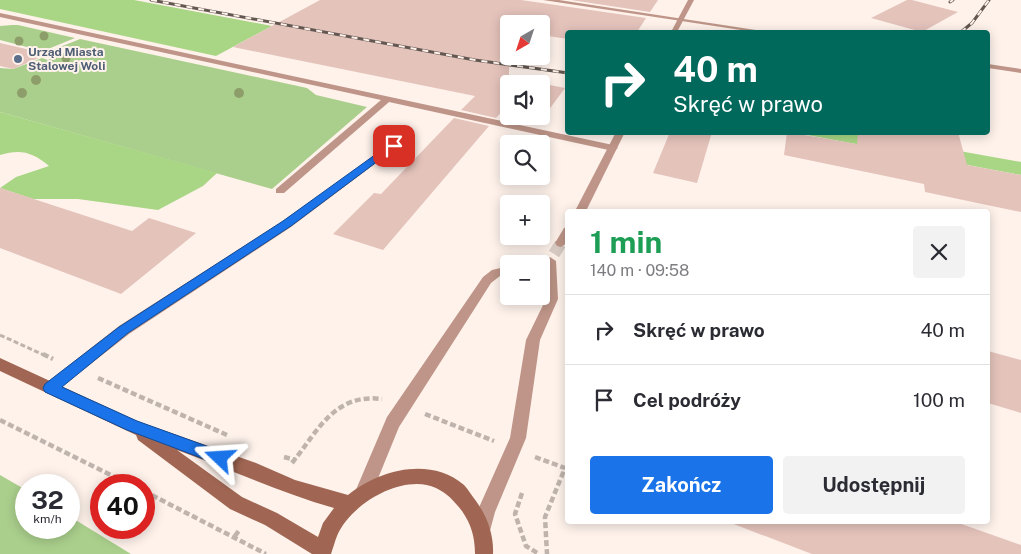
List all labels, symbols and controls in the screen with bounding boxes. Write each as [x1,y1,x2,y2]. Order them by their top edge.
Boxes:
north arrow [500,15,550,65]
map controls [500,15,550,305]
place label: Urząd Miasta Stalowej Woli [28,45,105,73]
text: 40 m [673,49,758,90]
icon: right [590,50,655,115]
marker: Urząd Miasta Stalowej Woli [12,53,24,65]
button: sound [500,75,550,125]
text: Skręć w prawo [673,91,823,117]
pin [373,125,415,167]
icon: arrive [380,132,408,160]
button: search [500,135,550,185]
button: + [500,195,550,245]
text: 1 min [590,224,662,260]
button: close [913,226,965,278]
button: − [500,255,550,305]
text: 140 m · 09:58 [590,261,689,280]
icon: right [590,316,618,344]
text: Skręć w prawo [633,319,765,341]
text: 40 m [920,319,965,341]
icon: arrive [590,386,618,414]
text: Cel podróży [633,389,741,411]
text: 100 m [913,389,965,411]
position arrow [193,431,245,483]
button: Zakończ [590,456,773,514]
button: Udostępnij [783,456,965,514]
speed limit sign: 40 [90,474,155,539]
text: 32 [31,485,64,515]
text: km/h [33,512,62,526]

